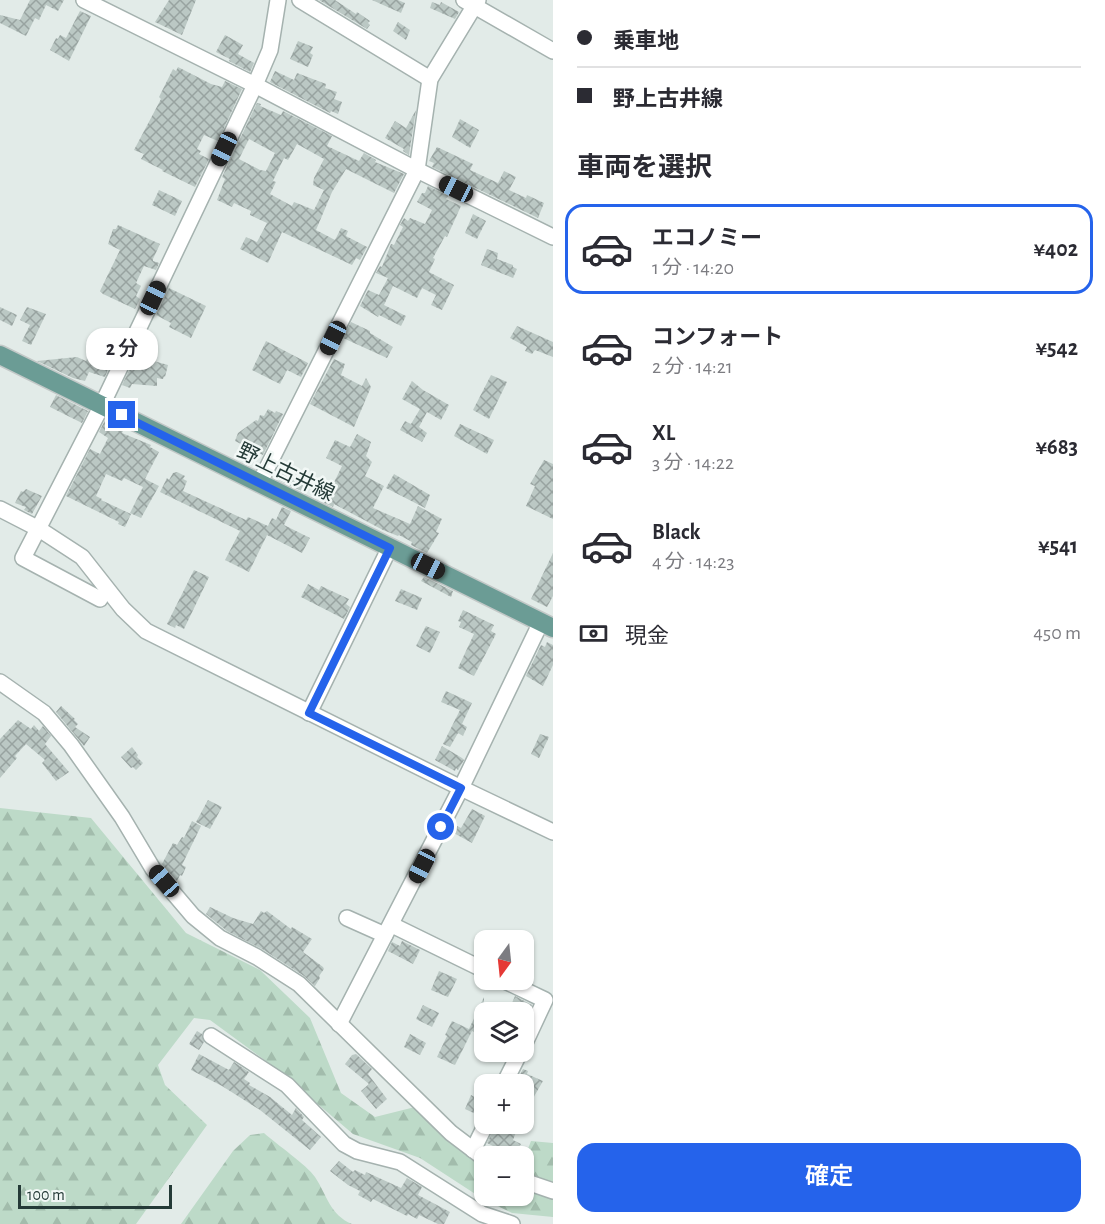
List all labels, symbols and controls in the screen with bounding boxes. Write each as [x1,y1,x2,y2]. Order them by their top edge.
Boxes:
text: 乗車地 [613,30,679,52]
text: 野上古井線 [613,88,723,110]
car [208,129,240,169]
text: 車両を選択 [577,154,712,181]
car [436,173,476,205]
icon: car [580,222,634,276]
text: エコノミー [652,227,762,249]
text: ¥402 [1034,238,1078,260]
text: 1 分 · 14:20 [652,258,734,278]
car [137,278,169,318]
car [317,318,349,358]
icon: car [580,321,634,375]
text: コンフォート [652,326,783,348]
callout: 2 分 [86,328,158,370]
text: ¥542 [1035,337,1078,359]
text: 2 分 [106,339,138,359]
text: 2 分 · 14:21 [652,357,733,377]
route end [108,401,135,428]
icon: car [580,420,634,474]
text: XL [652,422,675,444]
text: ¥683 [1035,436,1078,458]
street label: 野上古井線 [234,439,338,505]
text: 3 分 · 14:22 [652,453,734,473]
icon: car [580,519,634,573]
text: Black [652,521,700,543]
text: ¥541 [1038,535,1078,557]
car [408,550,448,582]
text: 4 分 · 14:23 [652,552,735,572]
icon: cash [577,617,610,650]
text: 450 m [1033,623,1081,643]
text: 現金 [625,625,669,647]
route start [427,813,454,840]
car [406,846,438,886]
car [145,862,183,900]
north arrow [474,930,534,990]
map controls [474,930,534,1206]
button: layers [474,1002,534,1062]
button: + [474,1074,534,1134]
button: 確定 [577,1143,1081,1212]
button: − [474,1146,534,1206]
scale bar [18,1182,172,1210]
text: 100 m [27,1187,65,1203]

